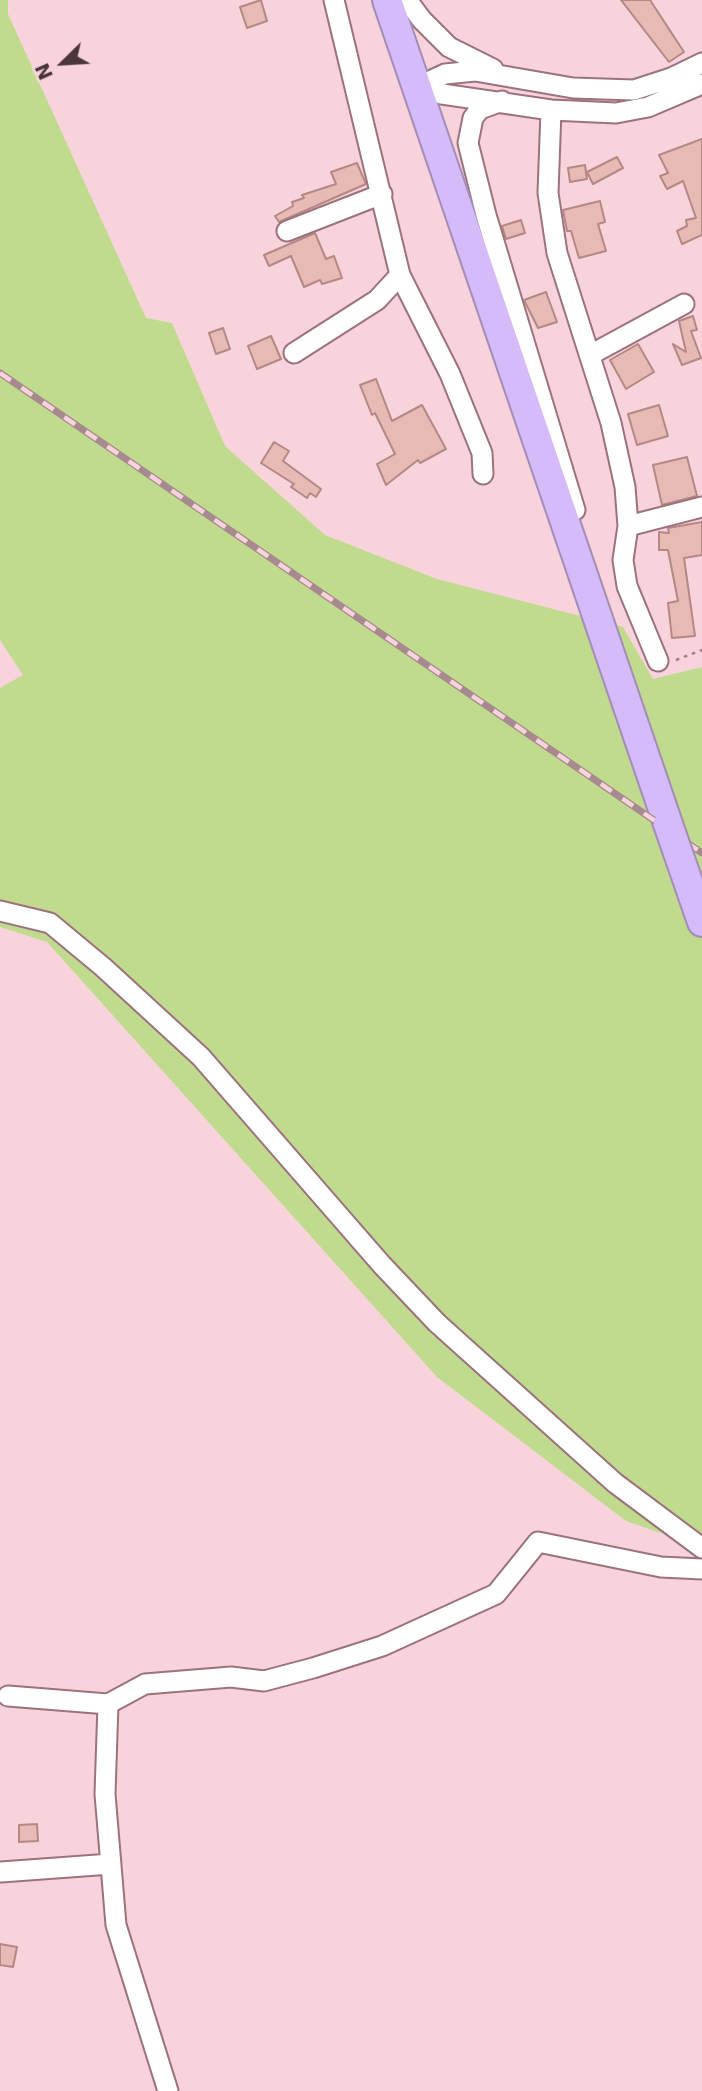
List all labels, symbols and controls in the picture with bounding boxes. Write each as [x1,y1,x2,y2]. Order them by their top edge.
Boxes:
north arrow [28,28,98,98]
text: N [31,60,57,83]

